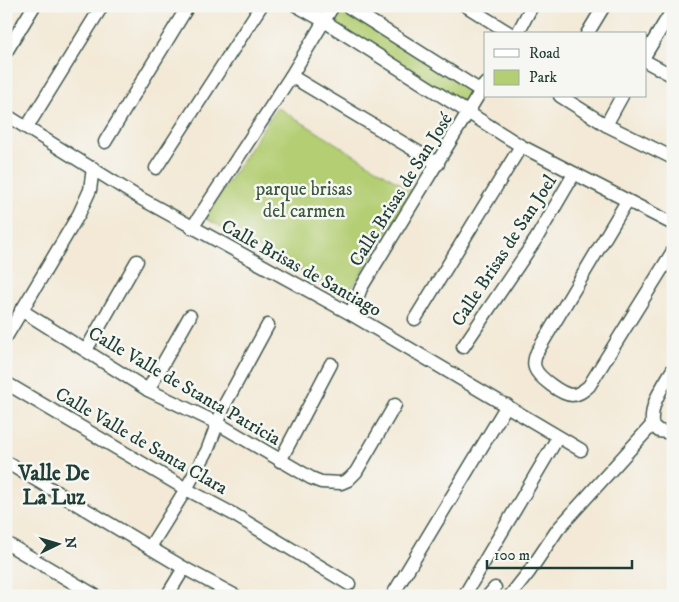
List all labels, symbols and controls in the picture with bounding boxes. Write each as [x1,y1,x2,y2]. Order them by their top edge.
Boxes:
legend [484,32,646,98]
text: Road [529,44,561,63]
text: Park [529,68,558,87]
street label: Calle Brisas de San José [345,109,458,271]
street label: Calle Brisas de San Joel [447,170,562,331]
park label: parque brisas del carmen [255,178,352,223]
street label: Calle Brisas de Santiago [217,215,385,322]
street label: Calle Valle de Stanta Patricia [84,322,284,451]
street label: Calle Valle de Santa Clara [51,383,232,500]
district label: Valle De La Luz [18,461,90,511]
north arrow [32,520,82,570]
text: N [60,536,79,550]
scale bar [487,537,632,569]
text: 100 m [494,546,530,565]

